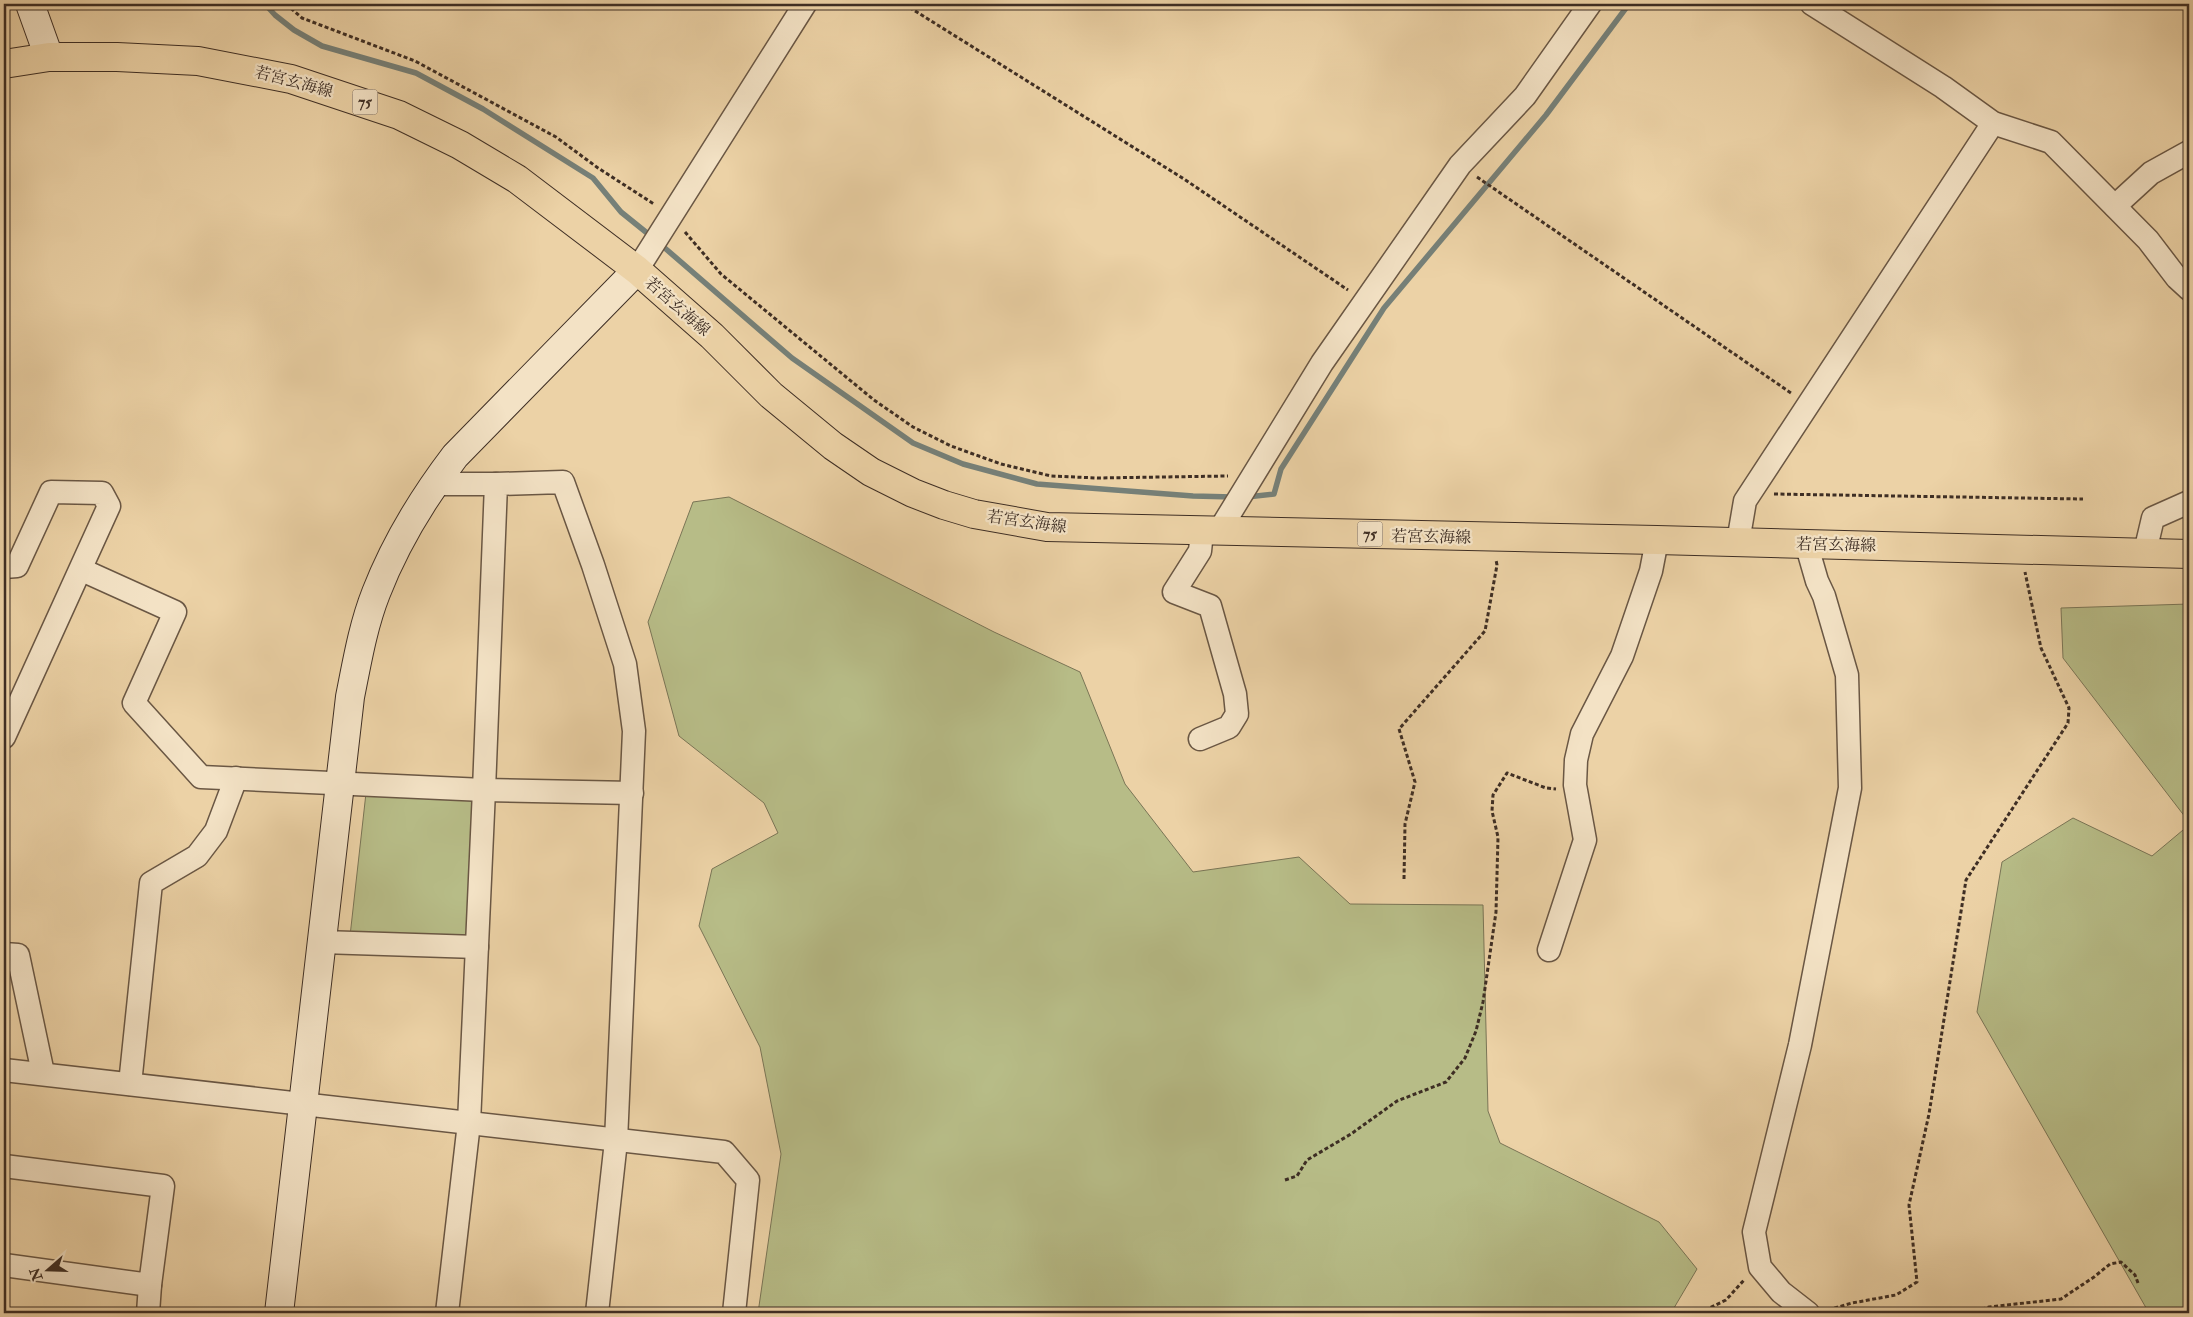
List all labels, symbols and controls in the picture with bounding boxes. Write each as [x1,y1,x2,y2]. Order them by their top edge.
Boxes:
street label: 若宮玄海線 [253,62,335,102]
road number: 75 [352,90,378,114]
street label: 若宮玄海線 [641,273,714,341]
street label: 若宮玄海線 [986,507,1068,537]
road number: 75 [1358,522,1382,546]
street label: 若宮玄海線 [1391,526,1471,548]
street label: 若宮玄海線 [1796,534,1876,556]
north arrow [22,1244,72,1294]
text: N [26,1265,47,1284]

